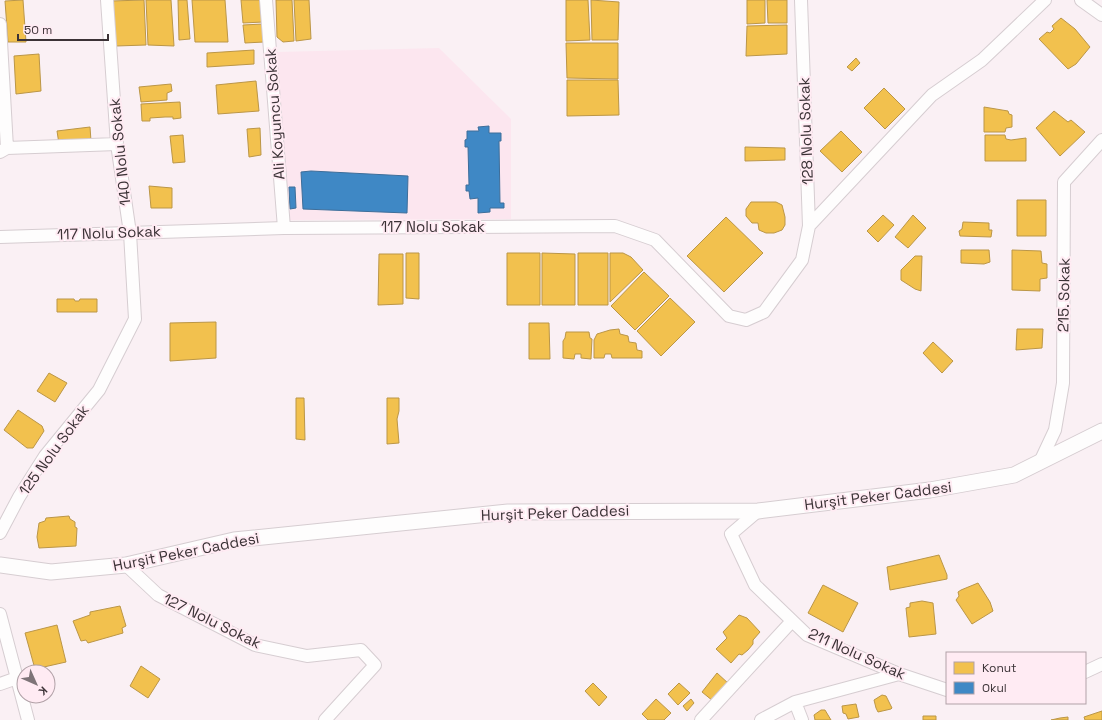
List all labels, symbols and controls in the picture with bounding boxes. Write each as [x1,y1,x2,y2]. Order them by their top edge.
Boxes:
scale bar [18,16,108,42]
text: 50 m [24,22,52,38]
street label: Ali Koyuncu Sokak [260,48,289,180]
street label: 128 Nolu Sokak [794,77,817,185]
street label: 140 Nolu Sokak [104,97,135,207]
street label: 117 Nolu Sokak [381,217,485,236]
street label: 117 Nolu Sokak [57,221,161,244]
street label: 215. Sokak [1053,258,1074,332]
street label: 125 Nolu Sokak [14,401,93,499]
street label: Hurşit Peker Caddesi [803,477,953,514]
street label: Hurşit Peker Caddesi [480,500,629,525]
street label: Hurşit Peker Caddesi [111,528,261,575]
street label: 127 Nolu Sokak [160,589,264,652]
street label: 211 Nolu Sokak [806,624,909,683]
legend [946,652,1086,704]
text: Konut [982,660,1017,676]
north arrow [16,664,56,704]
text: Okul [982,680,1007,696]
text: K [36,684,50,699]

